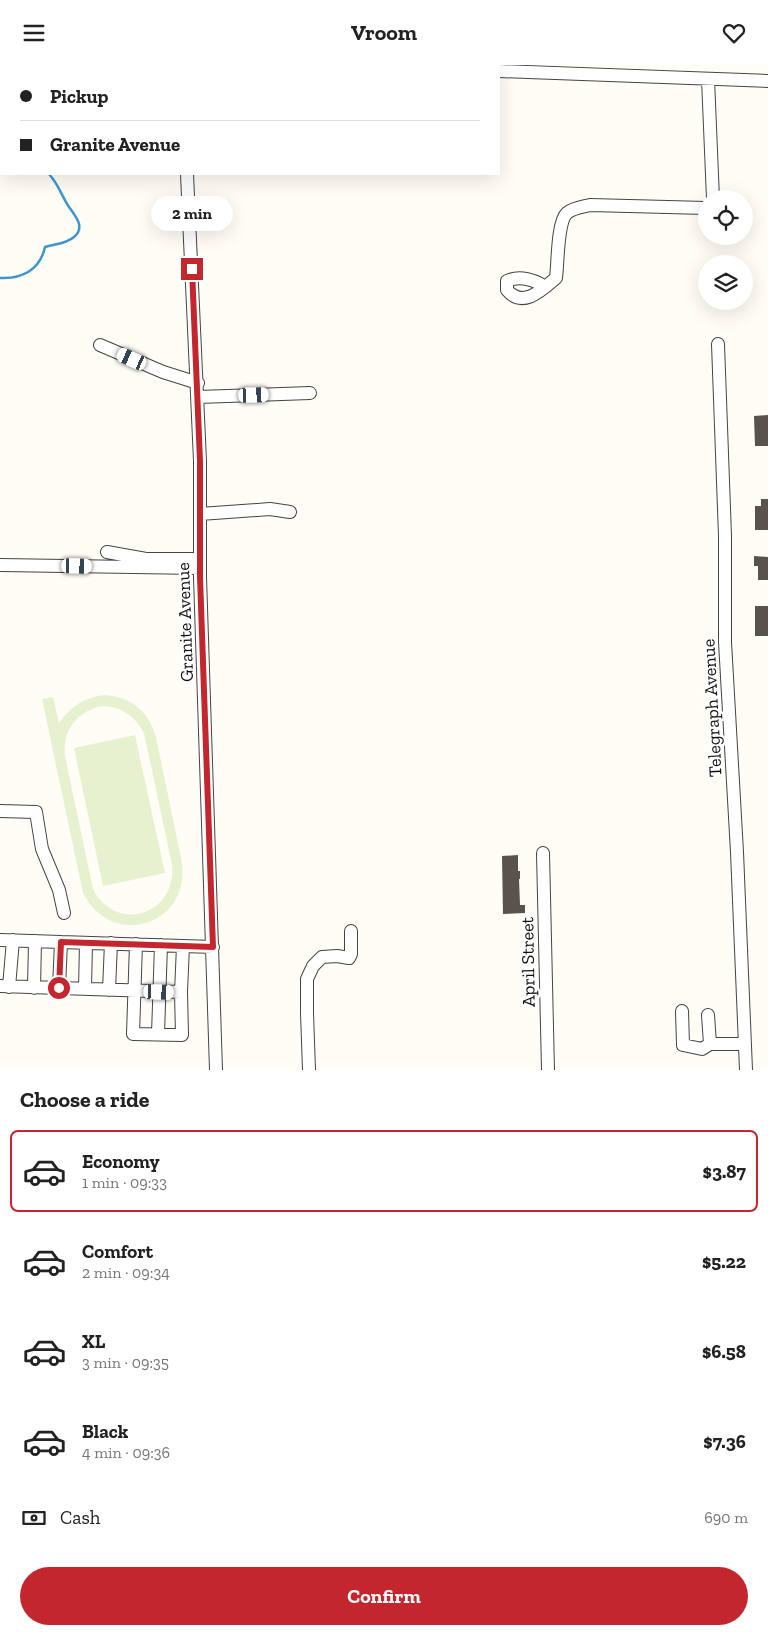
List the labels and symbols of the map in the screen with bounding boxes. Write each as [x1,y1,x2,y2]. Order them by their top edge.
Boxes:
callout: 2 min [151,197,233,231]
route end [181,258,203,280]
car [115,346,148,372]
car [238,387,269,403]
car [61,558,92,574]
street label: Granite Avenue [172,562,198,682]
street label: Telegraph Avenue [697,638,727,778]
street label: April Street [516,916,540,1007]
route start [48,977,70,999]
car [143,984,174,1000]

